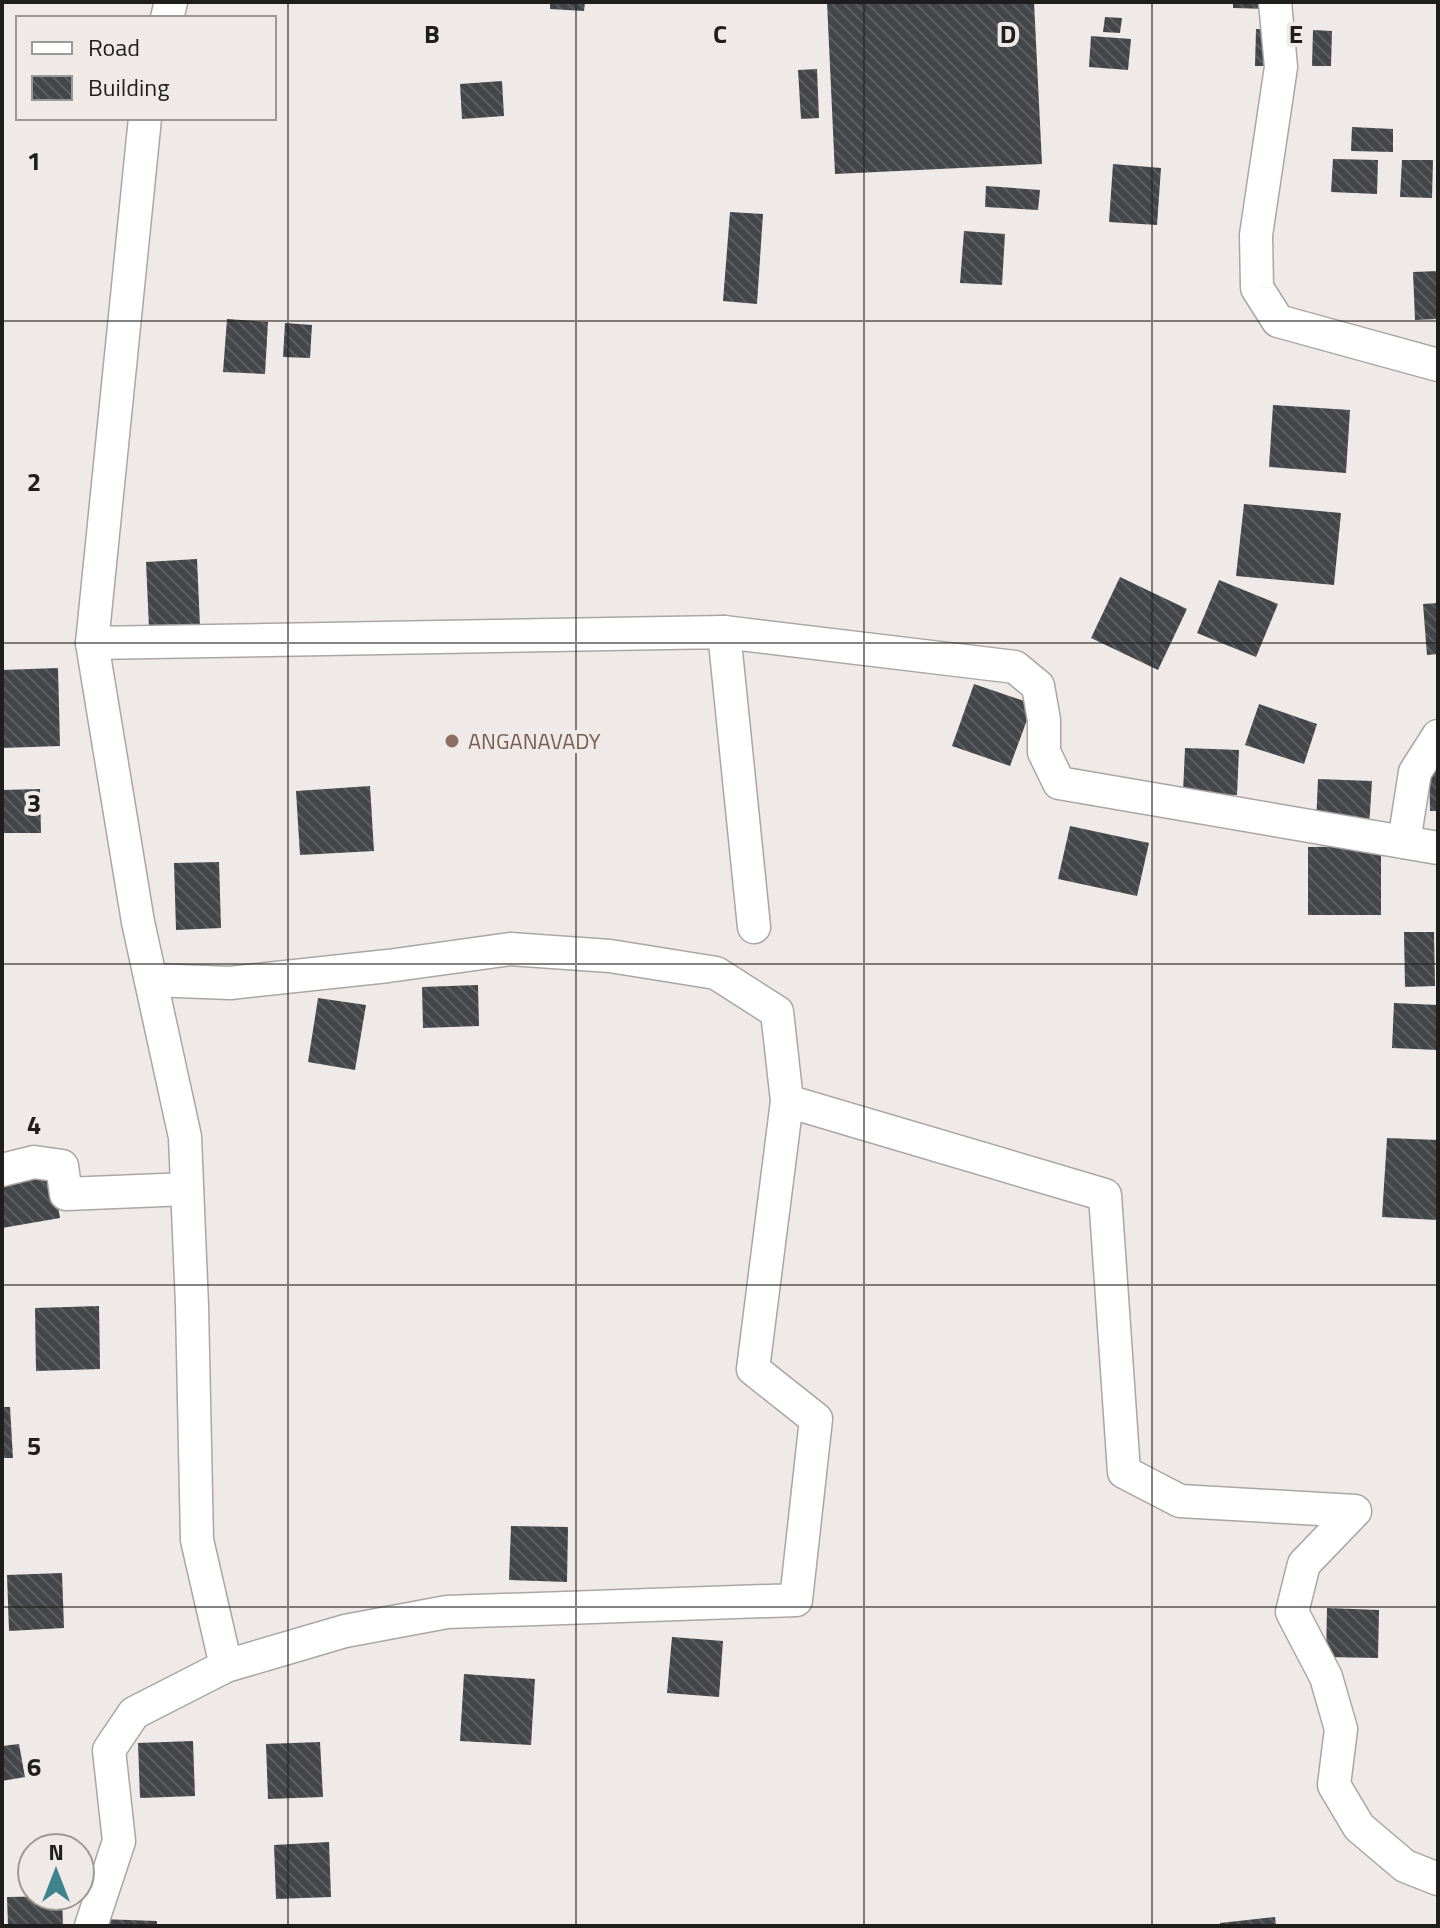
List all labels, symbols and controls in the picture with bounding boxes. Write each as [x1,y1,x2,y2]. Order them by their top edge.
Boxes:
text: B [424,14,440,53]
text: C [713,14,727,53]
text: D [1000,14,1016,53]
text: E [1289,14,1303,53]
legend [16,16,276,120]
text: Road [88,29,140,65]
text: Building [88,69,170,105]
text: 1 [27,141,41,180]
text: 2 [27,462,41,501]
place label: ANGANAVADY [468,724,601,758]
marker: ANGANAVADY [443,732,461,750]
text: 3 [27,783,41,822]
text: 4 [27,1105,41,1144]
text: 5 [27,1426,41,1465]
text: 6 [27,1747,41,1786]
north arrow [16,1832,96,1912]
text: N [48,1835,64,1869]

